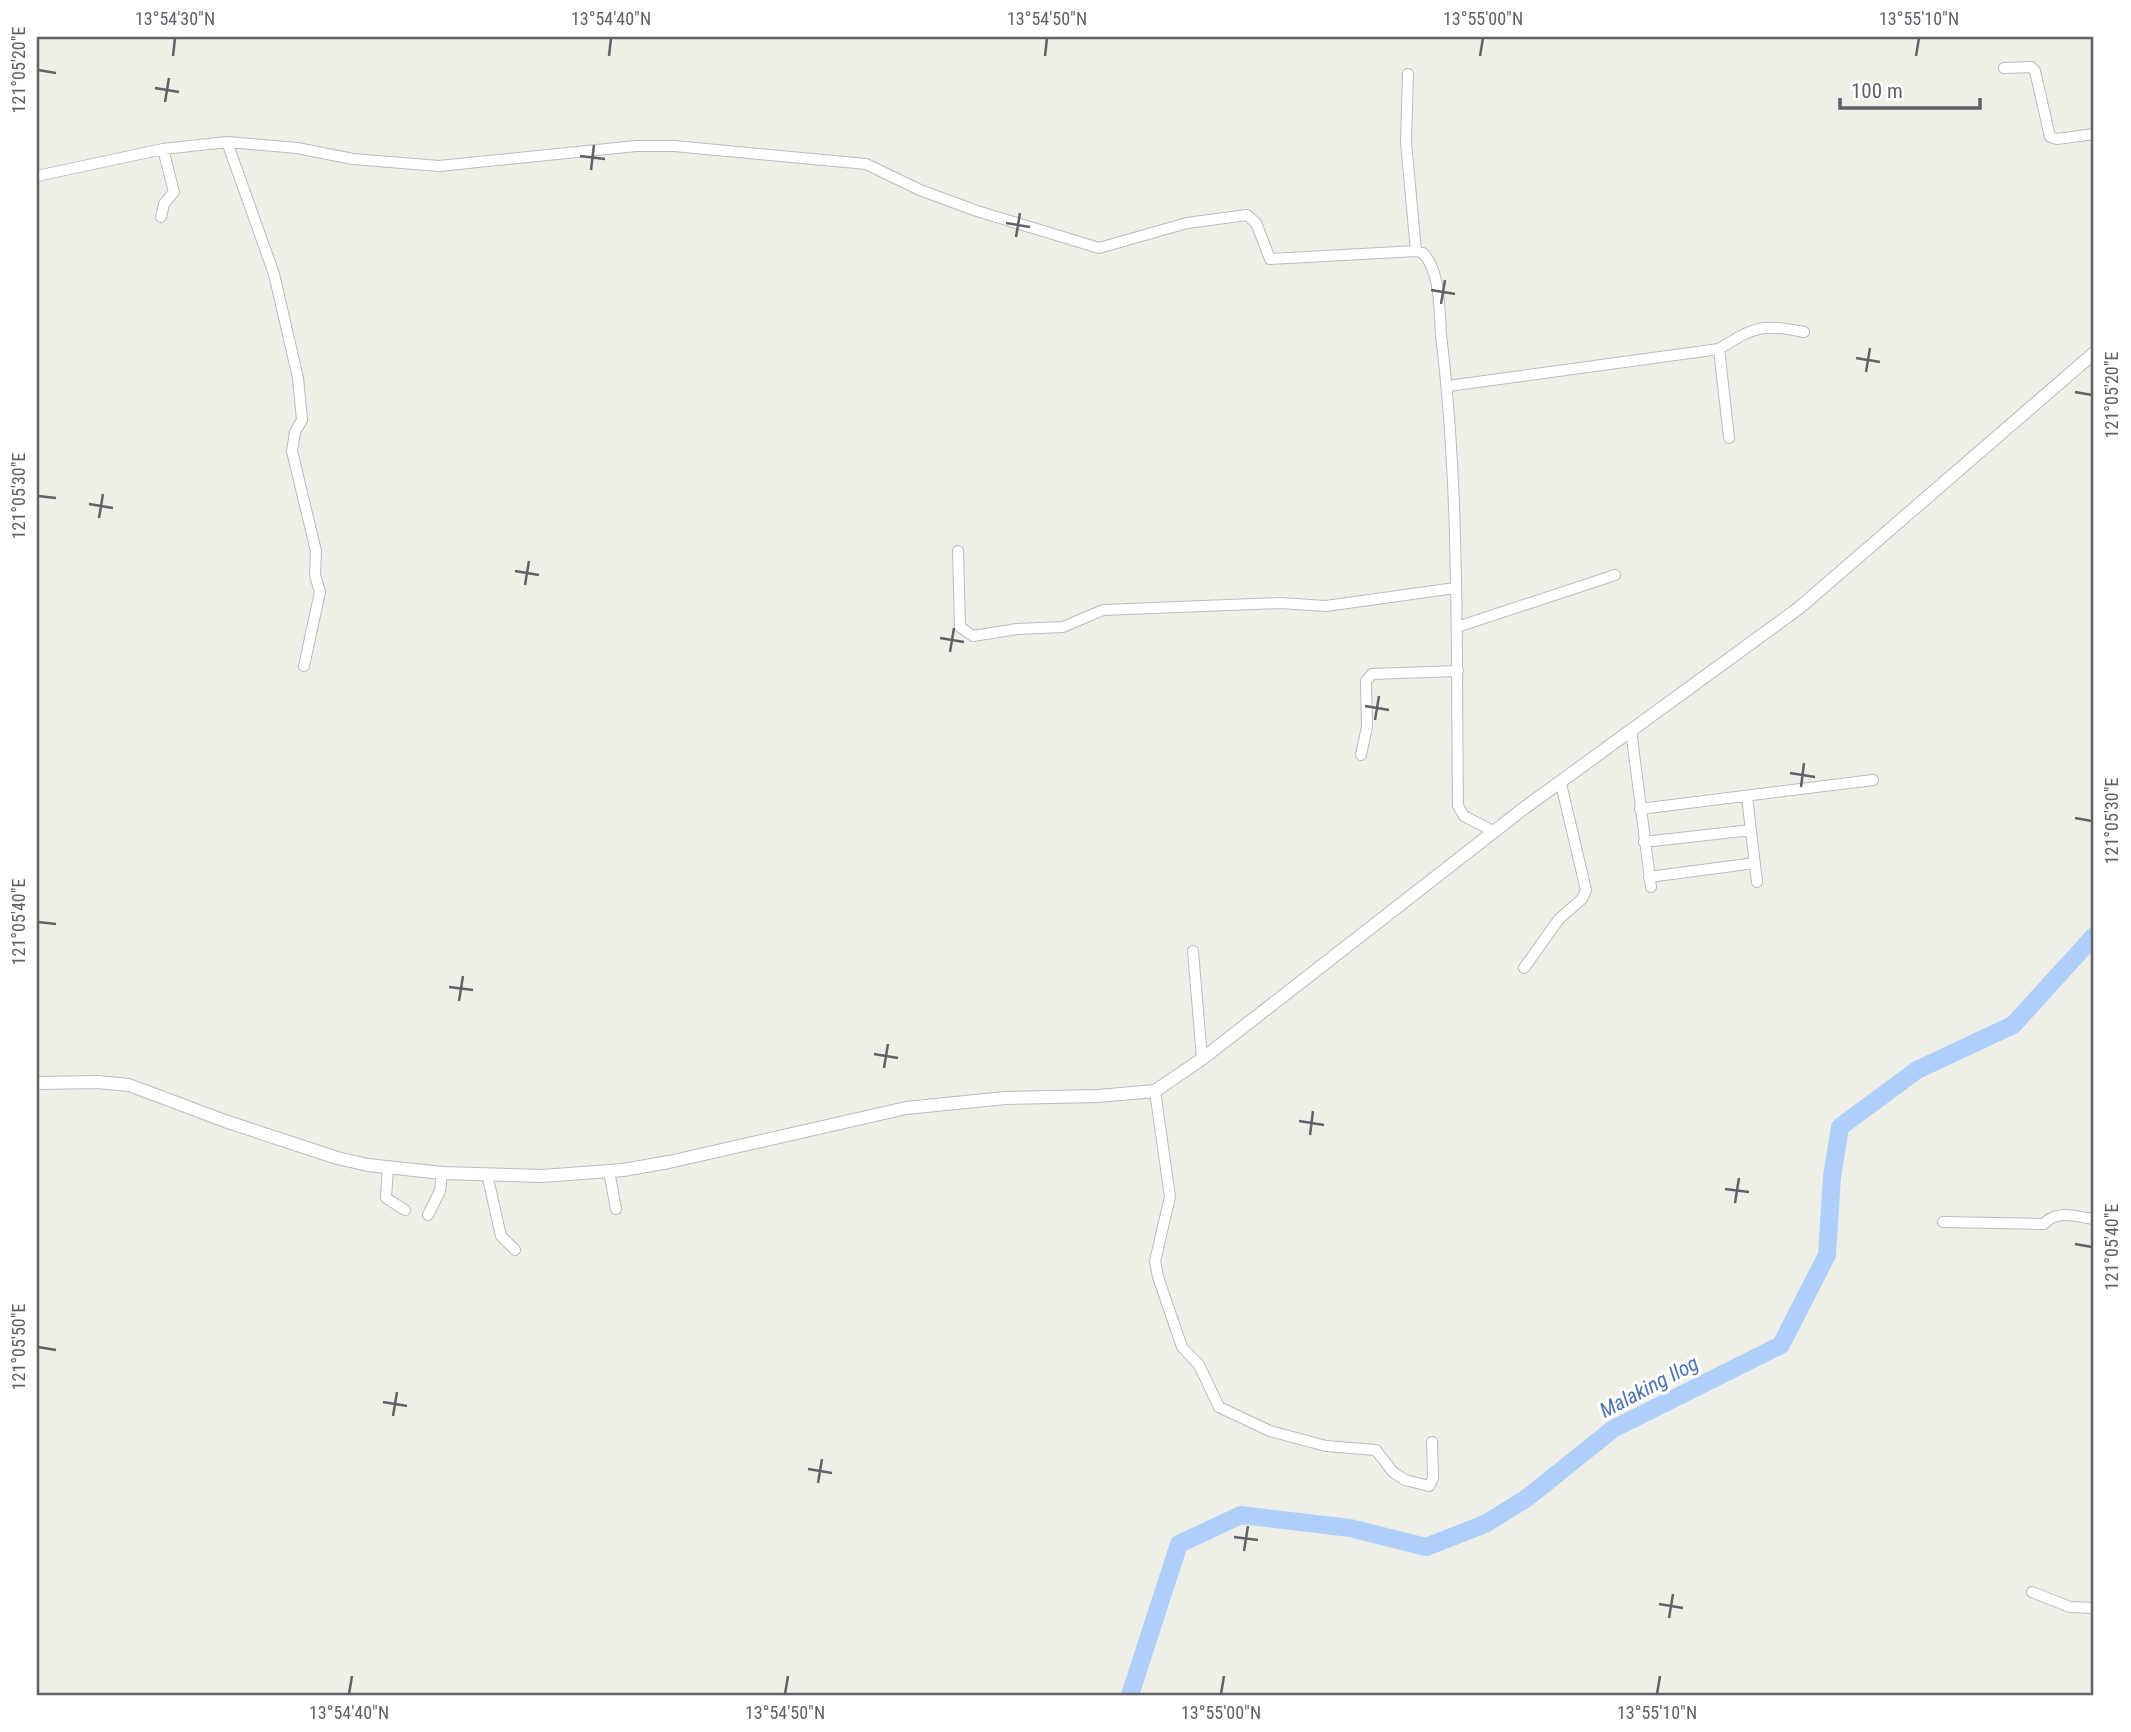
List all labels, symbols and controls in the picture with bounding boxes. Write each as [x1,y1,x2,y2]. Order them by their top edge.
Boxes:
text: 13°54'30"N [135,8,215,29]
text: 13°54'40"N [571,8,651,29]
text: 13°54'50"N [1007,8,1087,29]
text: 13°55'00"N [1443,8,1523,29]
text: 13°55'10"N [1879,8,1959,29]
text: 121°05'20"E [8,27,29,113]
scale bar [1840,66,1980,110]
text: 100 m [1851,79,1903,103]
text: 121°05'20"E [2101,352,2122,438]
text: 121°05'30"E [8,453,29,539]
text: 121°05'30"E [2101,778,2122,864]
text: 121°05'40"E [8,879,29,965]
text: 121°05'40"E [2101,1204,2122,1290]
text: 121°05'50"E [8,1304,29,1390]
water label: Malaking Ilog [1596,1351,1702,1423]
text: 13°54'40"N [309,1702,389,1723]
text: 13°54'50"N [745,1702,825,1723]
text: 13°55'00"N [1181,1702,1261,1723]
text: 13°55'10"N [1617,1702,1697,1723]

